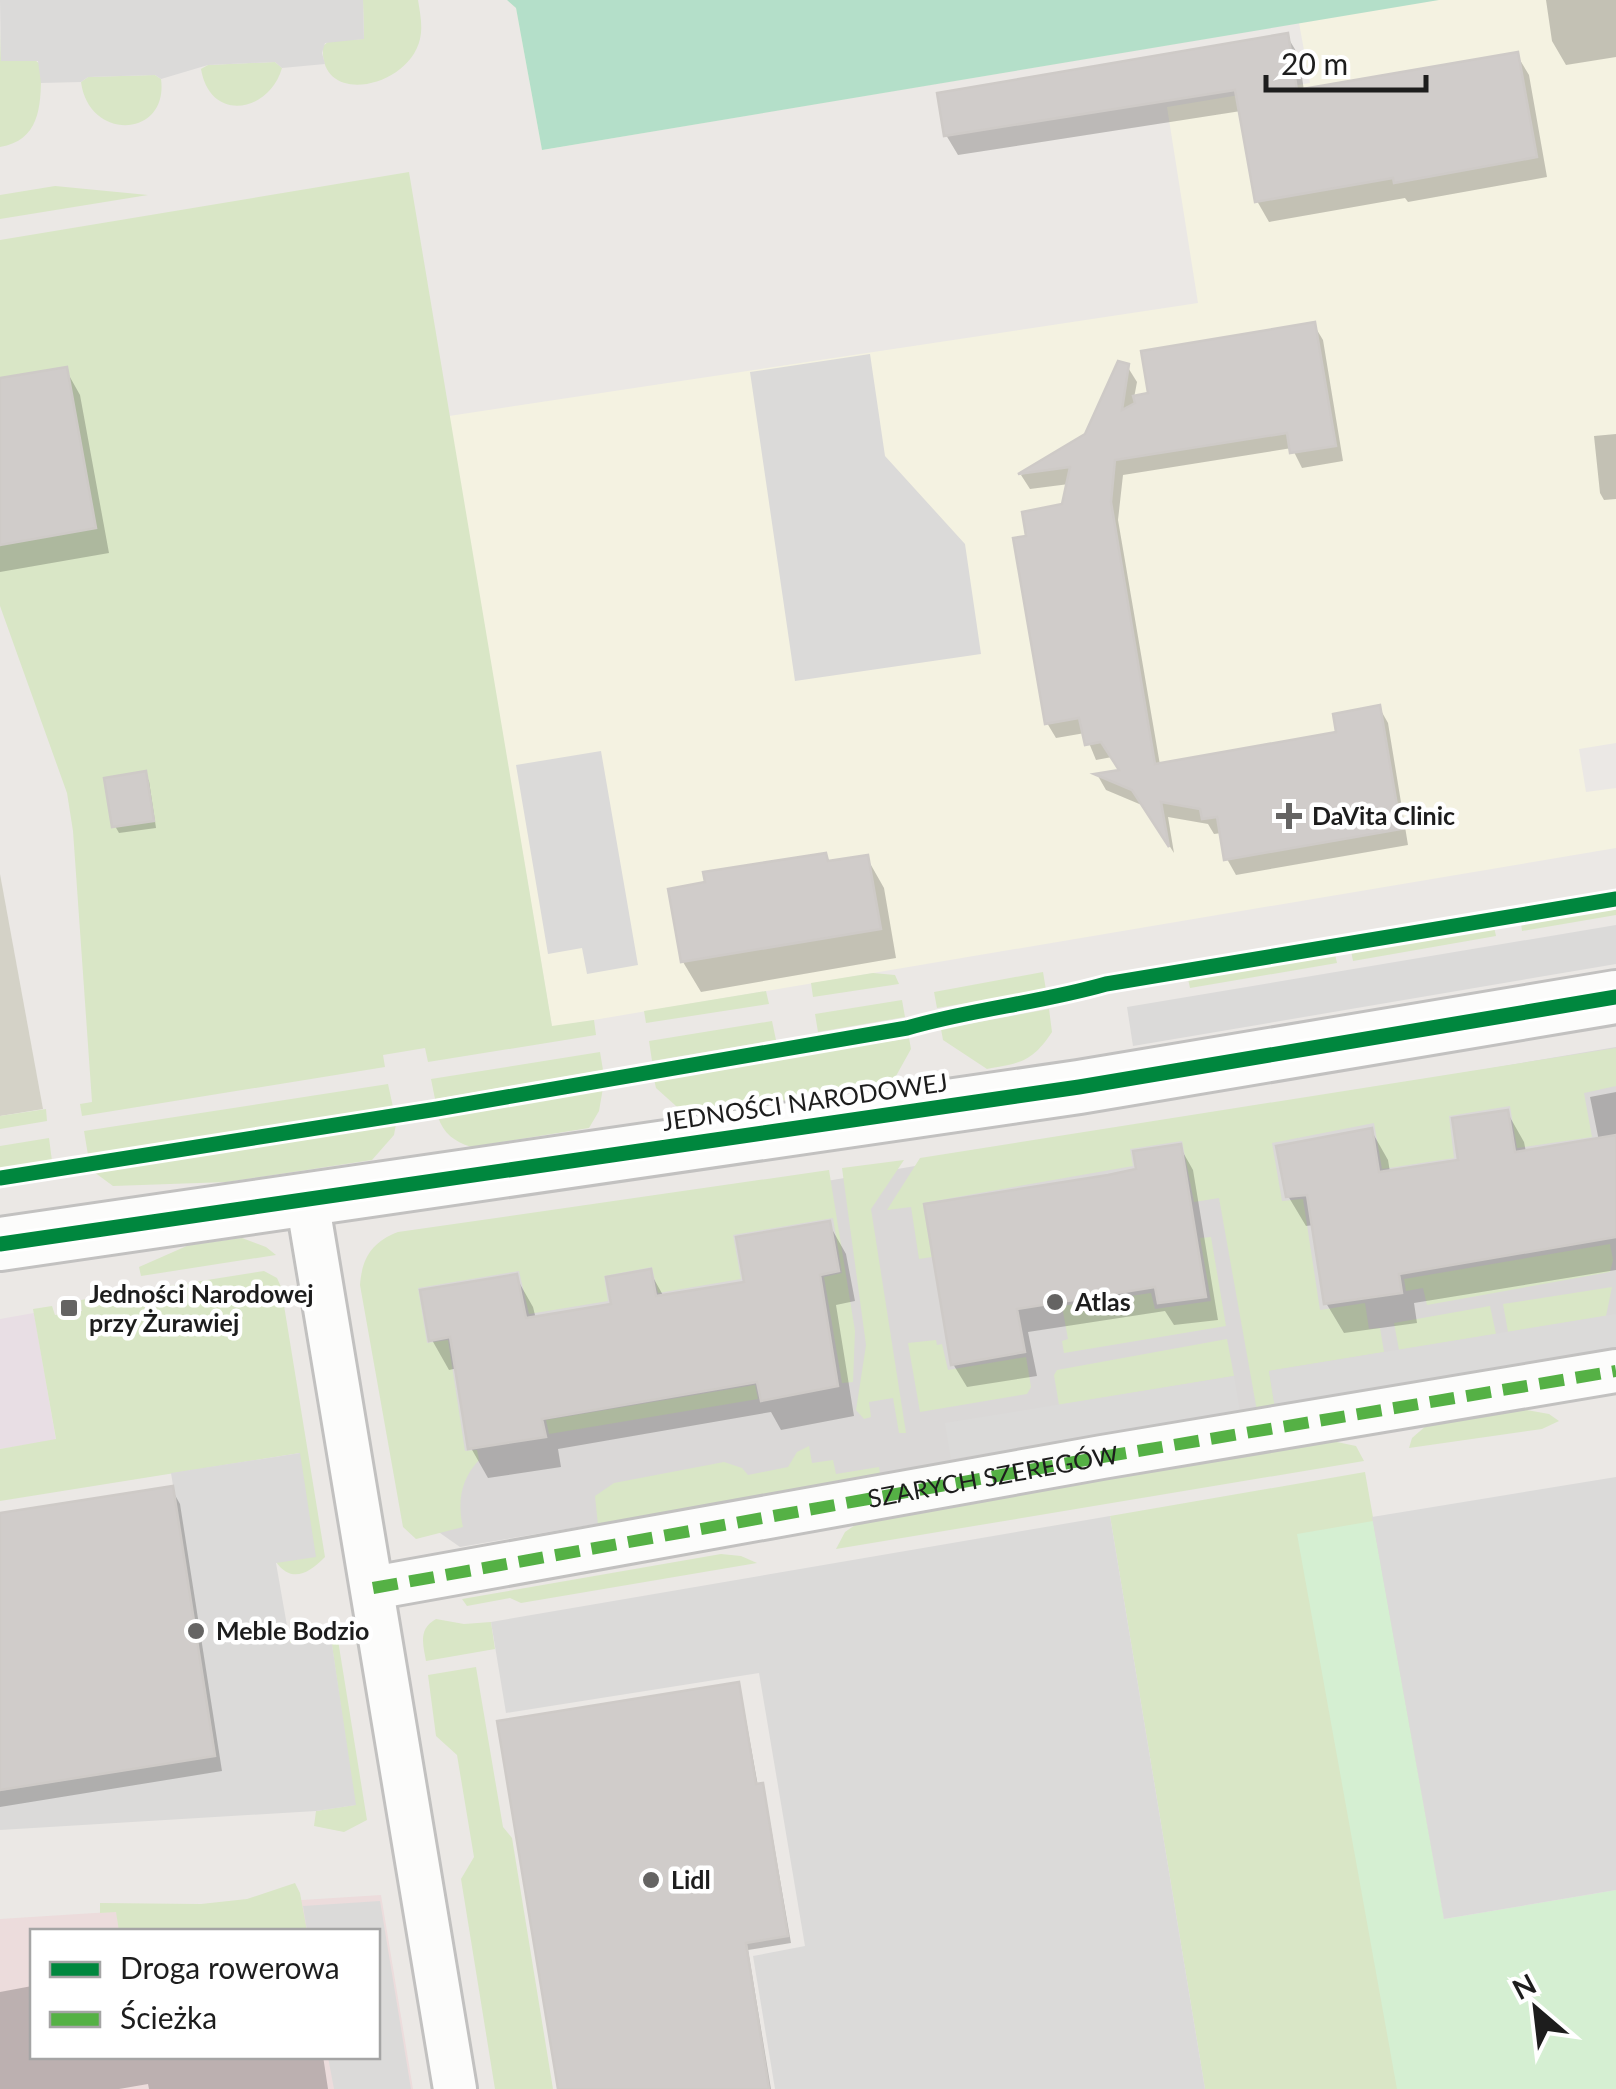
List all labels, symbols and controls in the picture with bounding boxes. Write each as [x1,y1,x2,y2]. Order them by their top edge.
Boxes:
scale bar [1266,30,1426,92]
text: 20 m [1281,45,1348,81]
place label: DaVita Clinic [1312,800,1455,830]
marker: DaVita Clinic [1276,803,1302,829]
street label: JEDNOŚCI NARODOWEJ [660,1066,950,1136]
place label: Jedności Narodowej przy Żurawiej [89,1278,314,1337]
place label: Atlas [1074,1286,1131,1316]
marker: Atlas [1044,1291,1066,1313]
marker: Jedności Narodowej przy Żurawiej [58,1297,80,1319]
street label: SZARYCH SZEREGÓW [865,1438,1121,1513]
place label: Meble Bodzio [216,1615,369,1645]
marker: Meble Bodzio [185,1620,207,1642]
place label: Lidl [671,1864,711,1894]
marker: Lidl [640,1869,662,1891]
legend [30,1929,380,2059]
text: Droga rowerowa [120,1949,340,1985]
north arrow [1486,1959,1586,2059]
text: N [1506,1966,1541,2006]
text: Ścieżka [120,1999,217,2035]

